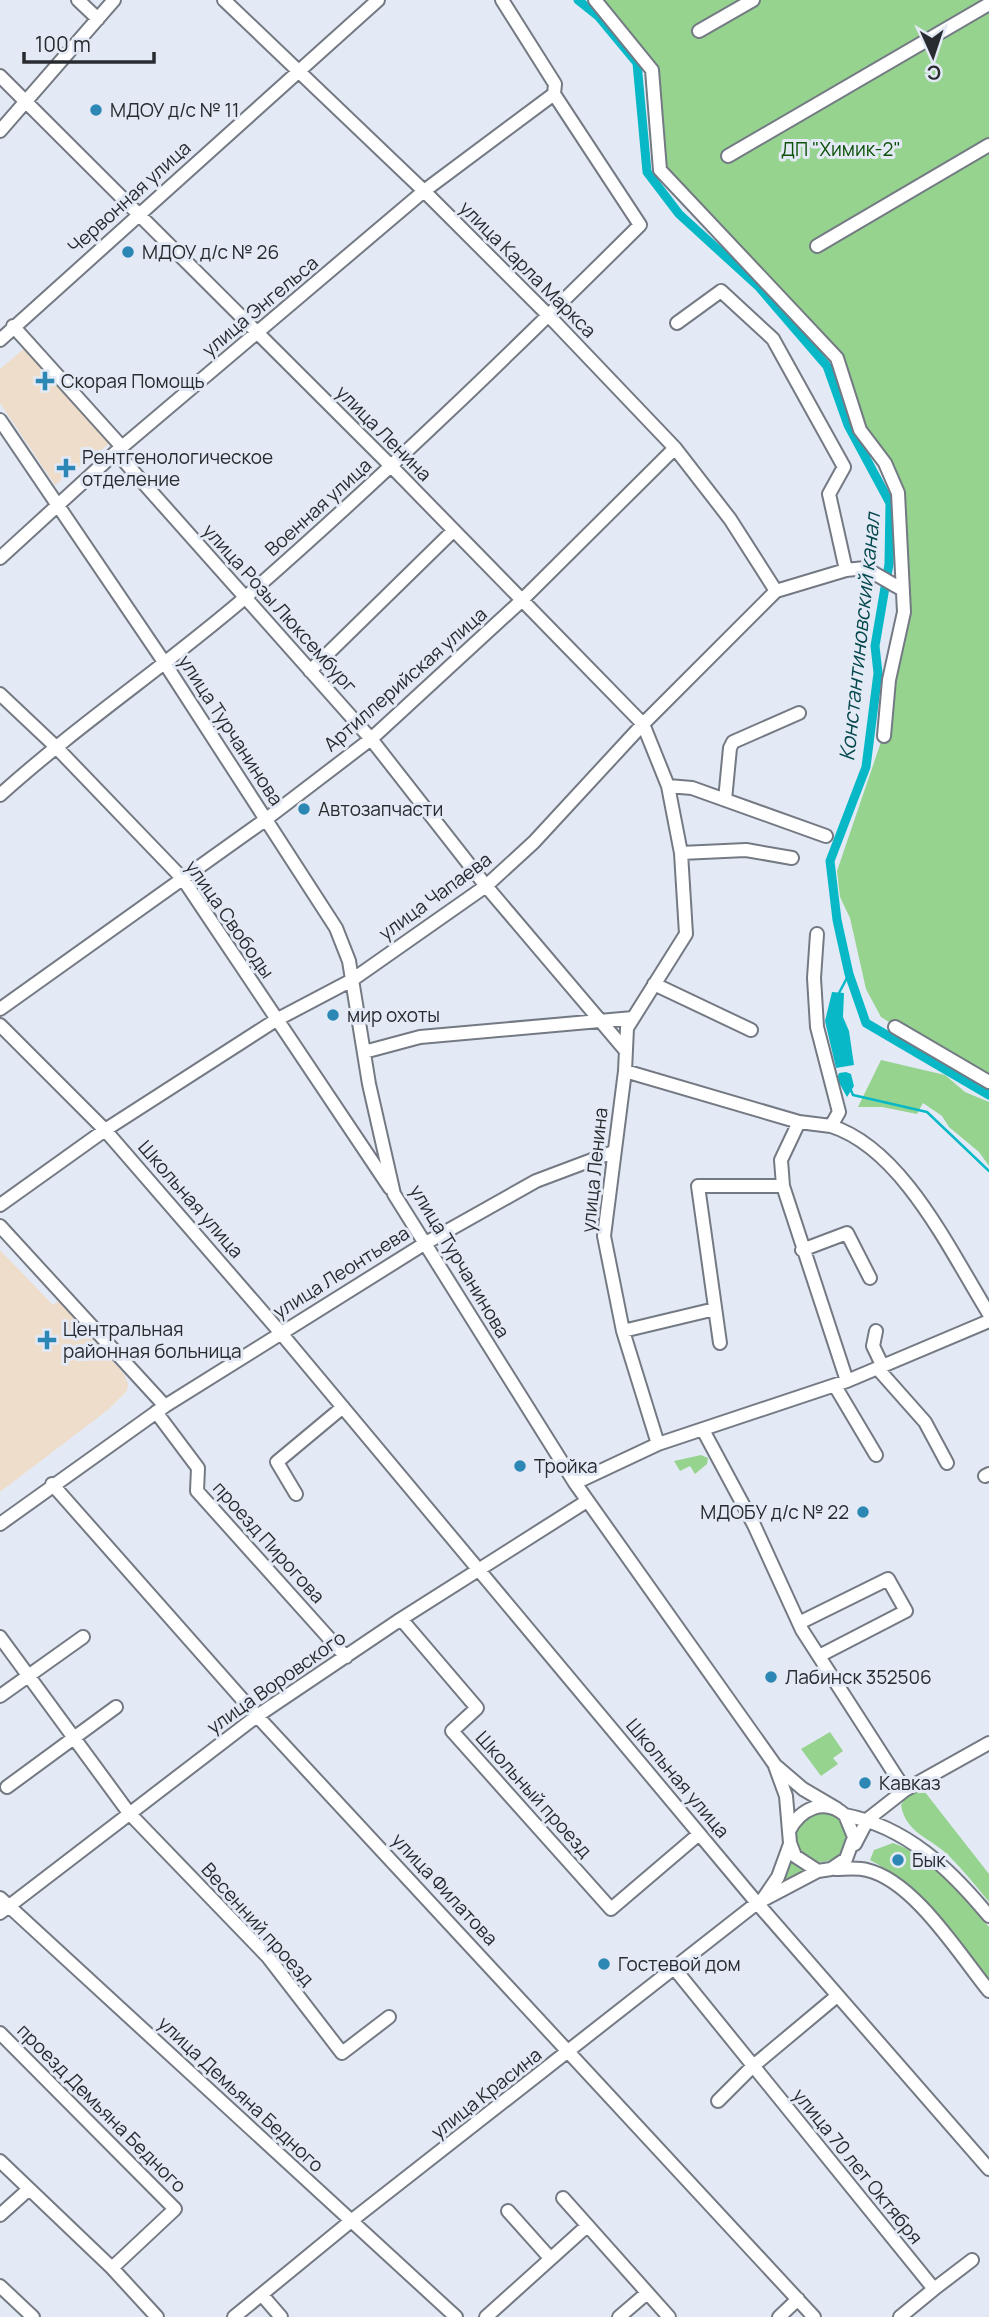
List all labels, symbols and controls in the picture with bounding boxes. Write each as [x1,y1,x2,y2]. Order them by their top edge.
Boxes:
scale bar [24,21,154,65]
north arrow [898,21,968,91]
text: 100 m [35,30,91,58]
text: С [926,60,942,86]
place label: МДОУ д/с № 11 [110,97,239,123]
marker: МДОУ д/с № 11 [88,102,104,118]
street label: Червонная улица [62,135,196,259]
park label: ДП "Химик-2" [781,136,901,162]
street label: улица Карла Маркса [454,195,602,343]
place label: МДОУ д/с № 26 [142,239,279,265]
marker: МДОУ д/с № 26 [120,244,136,260]
street label: улица Энгельса [196,250,324,362]
place label: Скорая Помощь [61,368,205,394]
marker: Скорая Помощь [35,371,55,391]
street label: улица Ленина [330,379,438,487]
place label: Рентгенологическое отделение [82,444,273,492]
street label: Военная улица [259,452,377,562]
marker: Рентгенологическое отделение [56,458,76,478]
water label: Константиновский канал [832,510,886,762]
street label: улица Розы Люксембург [197,518,363,698]
street label: Артиллерийская улица [318,601,492,757]
street label: улица Турчанинова [172,650,290,810]
place label: Автозапчасти [318,796,443,822]
marker: Автозапчасти [296,801,312,817]
street label: улица Чапаева [373,846,497,946]
street label: улица Свободы [180,855,280,983]
place label: мир охоты [347,1002,440,1028]
marker: мир охоты [325,1007,341,1023]
street label: улица Ленина [575,1106,613,1234]
street label: Школьная улица [133,1135,249,1263]
street label: улица Турчанинова [404,1179,516,1343]
street label: улица Леонтьева [268,1220,414,1324]
place label: Центральная районная больница [63,1316,242,1364]
marker: Центральная районная больница [37,1330,57,1350]
place label: Тройка [534,1453,598,1479]
marker: Тройка [512,1458,528,1474]
street label: проезд Пирогова [207,1475,331,1609]
place label: МДОБУ д/с № 22 [700,1499,849,1525]
marker: МДОБУ д/с № 22 [855,1504,871,1520]
street label: улица Воровского [201,1624,351,1740]
place label: Лабинск 352506 [785,1664,932,1690]
marker: Лабинск 352506 [763,1669,779,1685]
street label: Школьная улица [620,1713,736,1843]
street label: Школьный проезд [470,1725,598,1863]
place label: Кавказ [879,1770,941,1796]
marker: Кавказ [857,1775,873,1791]
street label: улица Филатова [386,1827,504,1951]
place label: Бык [912,1847,946,1873]
marker: Бык [890,1852,906,1868]
street label: Весенний проезд [196,1857,320,1991]
place label: Гостевой дом [618,1951,741,1977]
marker: Гостевой дом [596,1956,612,1972]
street label: улица Демьяна Бедного [152,2010,330,2178]
street label: проезд Демьяна Бедного [12,2018,192,2198]
street label: улица Красина [425,2042,547,2144]
street label: улица 70 лет Октября [787,2083,929,2249]

